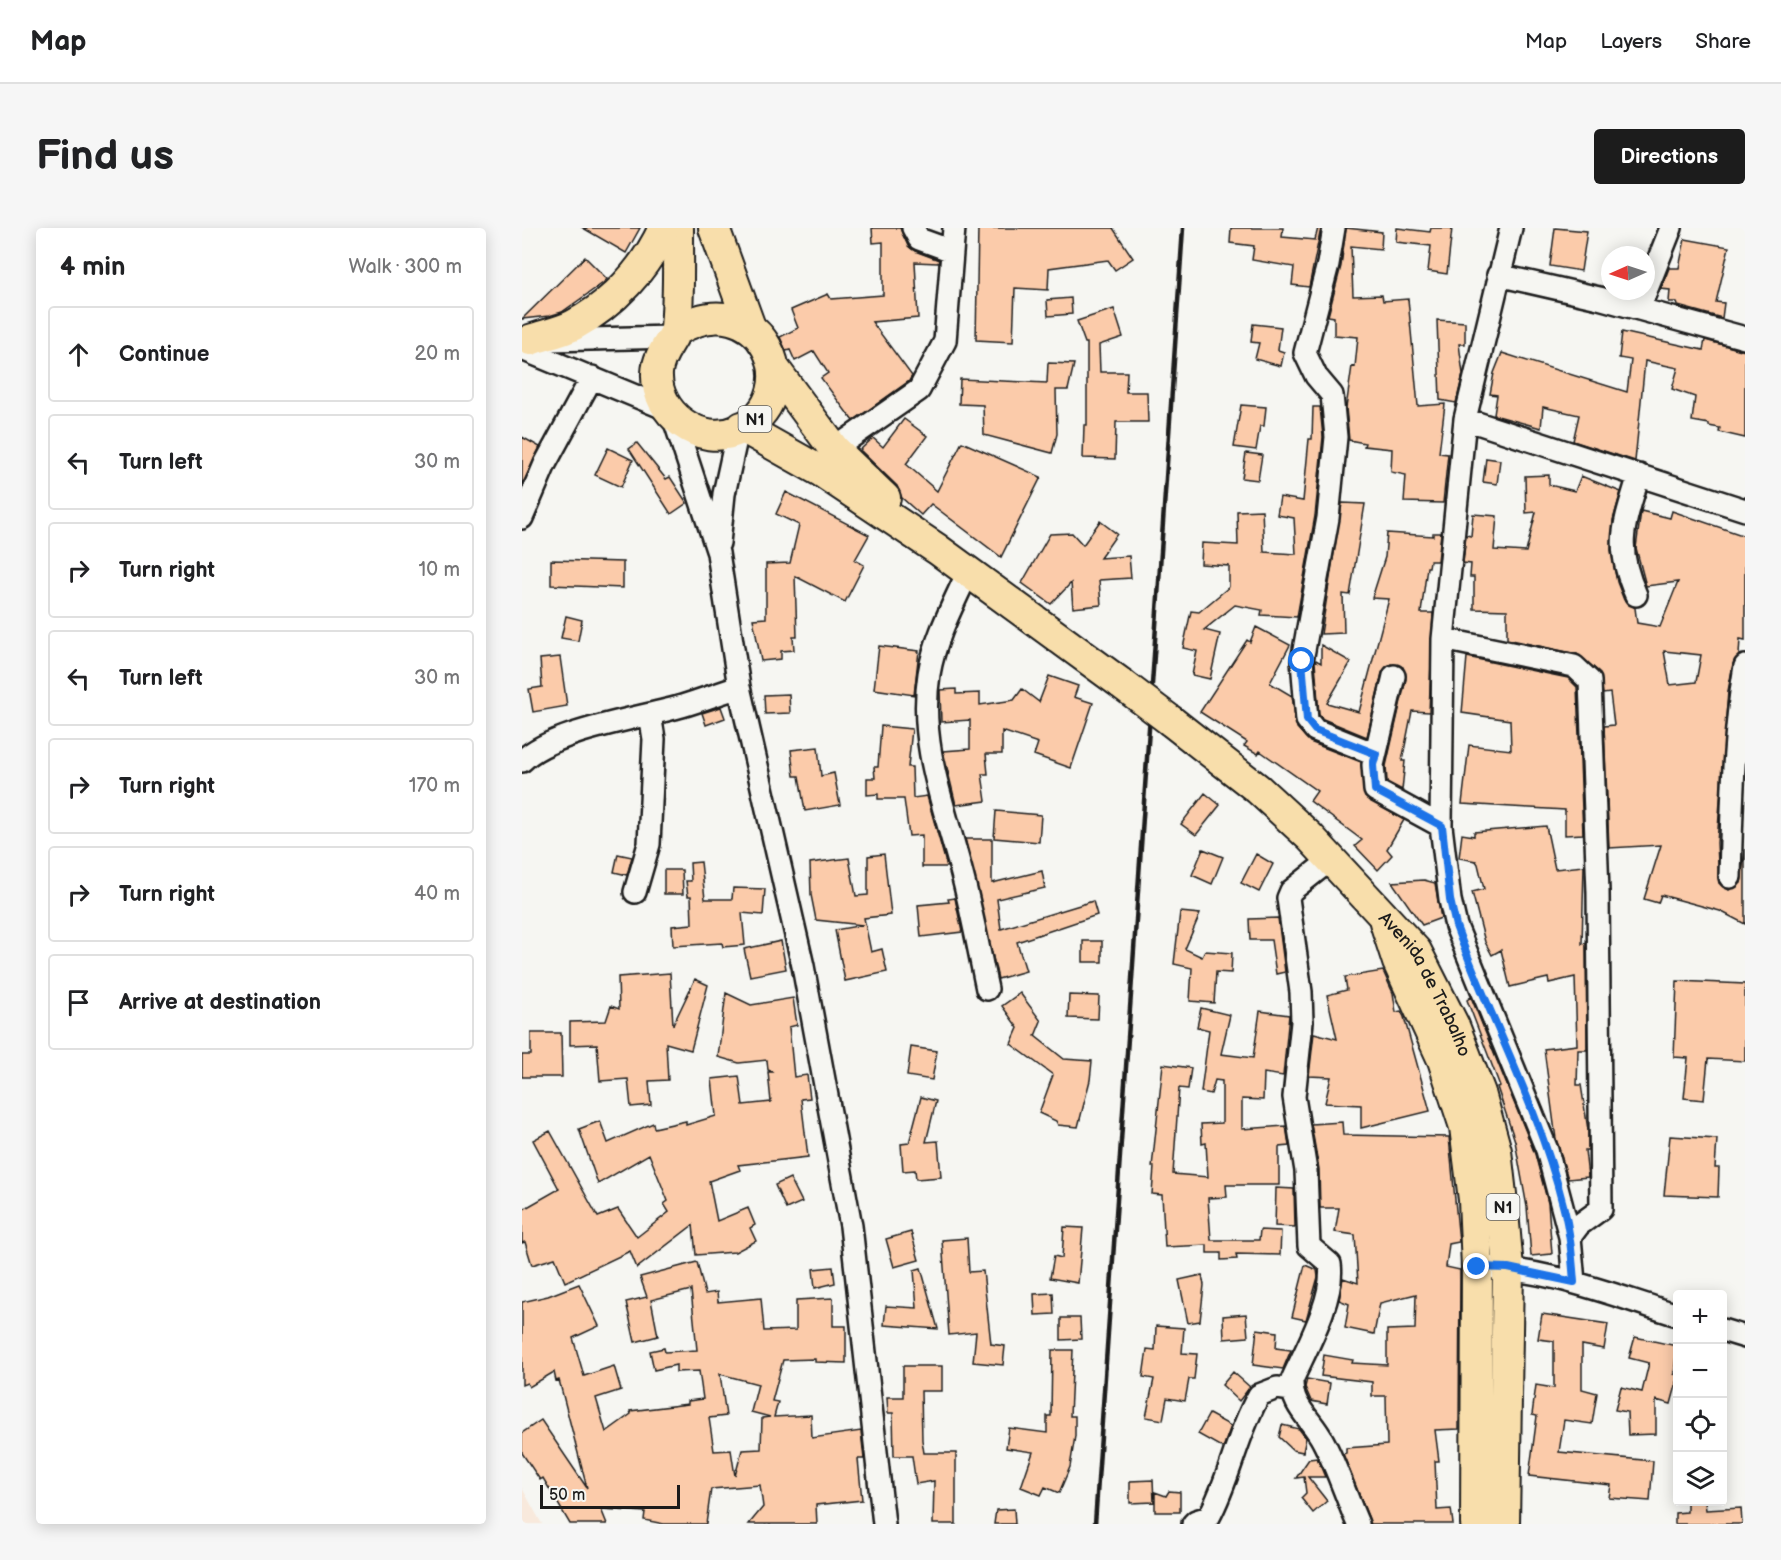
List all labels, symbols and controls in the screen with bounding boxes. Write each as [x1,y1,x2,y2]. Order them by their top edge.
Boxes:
text: Map [30,25,86,58]
text: Map [1525,29,1567,54]
text: Layers [1600,29,1662,54]
text: Share [1695,29,1751,54]
button: Directions [1594,129,1745,184]
text: Find us [36,131,174,182]
north arrow [1601,246,1655,300]
text: 4 min [60,252,125,283]
text: Walk · 300 m [349,255,462,279]
icon: ahead [62,338,95,371]
text: Continue [119,341,209,368]
text: 20 m [415,342,460,366]
road number: N1 [738,406,772,432]
icon: left [62,446,95,479]
text: Turn left [119,449,203,476]
text: 30 m [414,450,460,474]
icon: right [62,554,95,587]
text: Turn right [119,557,215,584]
text: 10 m [419,558,460,582]
route start [1288,647,1314,673]
icon: left [62,662,95,695]
text: Turn left [119,665,203,692]
text: 30 m [414,666,460,690]
icon: right [62,770,95,803]
text: Turn right [119,773,215,800]
text: 170 m [409,774,460,798]
icon: right [62,878,95,911]
text: Turn right [119,881,215,908]
text: 40 m [414,882,460,906]
street label: Avenida de Trabalho [1374,908,1475,1060]
icon: arrive [62,986,95,1019]
text: Arrive at destination [119,989,321,1016]
road number: N1 [1486,1194,1520,1220]
route end [1463,1253,1489,1279]
map controls [1673,1290,1727,1506]
button: + [1673,1290,1727,1344]
button: − [1673,1344,1727,1398]
button: locate [1673,1398,1727,1452]
button: layers [1673,1452,1727,1506]
scale bar [540,1482,680,1510]
text: 50 m [549,1486,585,1505]

